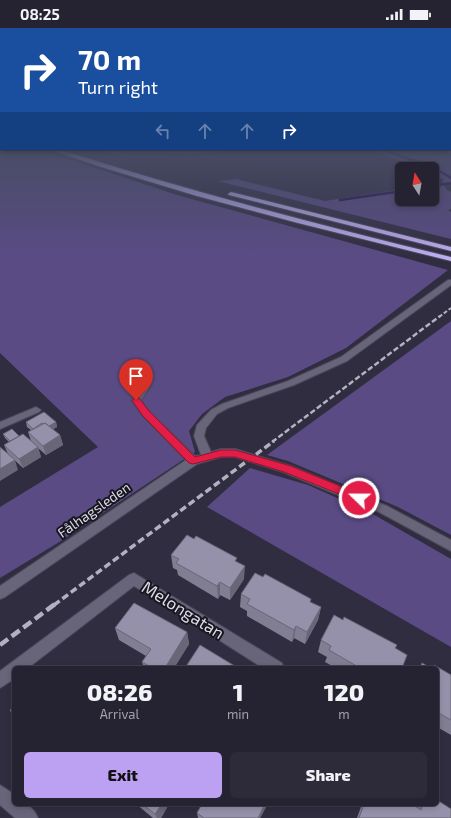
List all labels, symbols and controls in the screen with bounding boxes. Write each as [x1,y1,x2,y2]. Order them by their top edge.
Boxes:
text: 08:25 [20,5,60,23]
text: 70 m [78,42,141,76]
icon: right [12,44,64,96]
text: Turn right [78,76,158,98]
icon: left [152,120,174,142]
icon: ahead [194,120,216,142]
icon: ahead [236,120,258,142]
icon: right [278,120,300,142]
north arrow [395,162,439,206]
map controls [395,162,439,206]
pin [119,359,153,400]
icon: arrive [125,365,147,387]
position arrow [338,477,380,519]
street label: Fålhagsleden [54,478,133,541]
street label: Melongatan [138,576,228,643]
text: 08:26 [87,677,152,706]
text: 1 [233,677,243,706]
text: 120 [324,677,364,706]
text: Arrival [100,706,139,722]
text: min [227,706,249,722]
text: m [338,706,350,722]
button: Exit [24,752,222,798]
button: Share [230,752,427,798]

